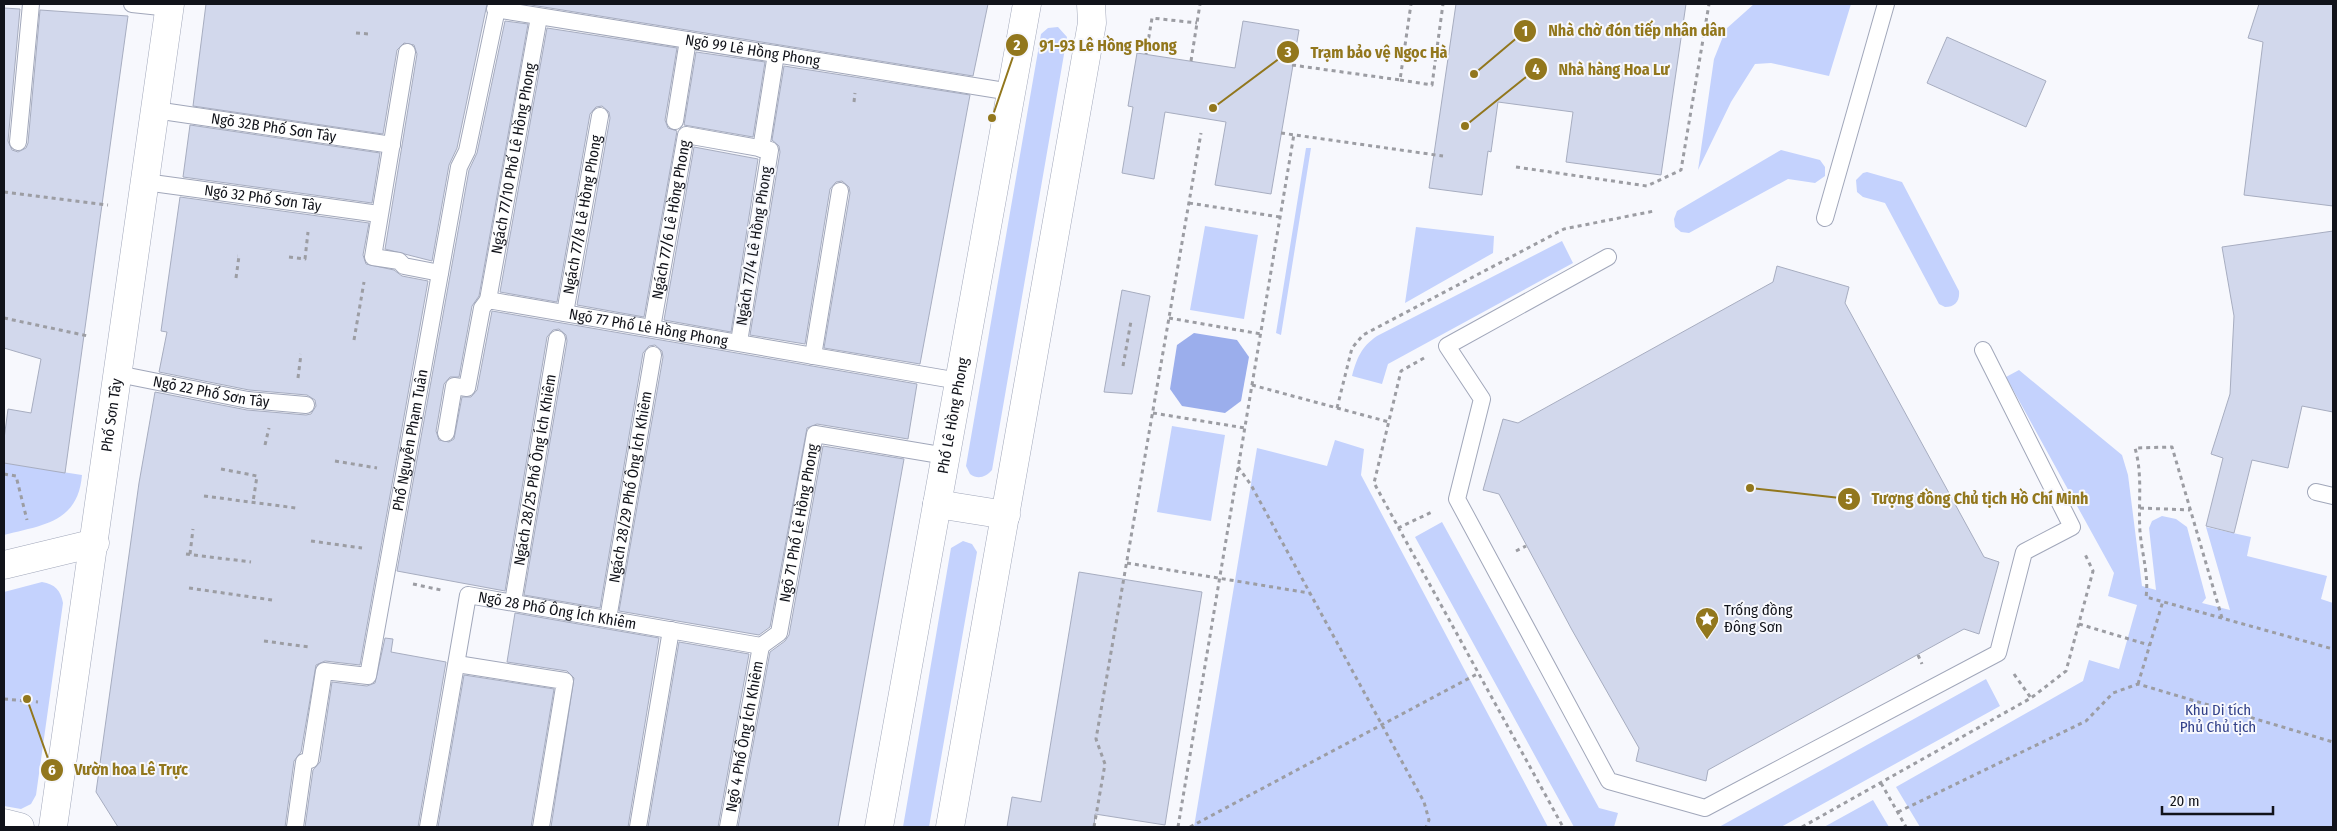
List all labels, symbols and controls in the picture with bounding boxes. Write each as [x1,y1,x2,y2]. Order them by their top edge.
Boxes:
callout: Nhà chờ đón tiếp nhân dân [1513,15,1735,46]
text: Nhà chờ đón tiếp nhân dân [1548,20,1726,40]
text: 1 [1522,22,1528,40]
callout: 91-93 Lê Hồng Phong [1004,30,1187,61]
street label: Ngõ 99 Lê Hồng Phong [684,31,822,70]
text: 91-93 Lê Hồng Phong [1039,35,1177,55]
text: 2 [1013,36,1021,54]
callout: Trạm bảo vệ Ngọc Hà [1276,37,1458,68]
text: 3 [1283,43,1292,61]
text: Trạm bảo vệ Ngọc Hà [1310,43,1448,62]
callout: Nhà hàng Hoa Lư [1523,54,1679,85]
text: 4 [1532,60,1540,78]
text: Nhà hàng Hoa Lư [1558,60,1670,79]
street label: Ngách 77/10 Phố Lê Hồng Phong [487,61,540,255]
street label: Ngõ 32B Phố Sơn Tây [210,109,338,146]
street label: Ngách 77/8 Lê Hồng Phong [560,133,605,296]
street label: Ngách 77/6 Lê Hồng Phong [648,139,694,301]
street label: Ngách 77/4 Lê Hồng Phong [733,165,775,327]
street label: Ngõ 32 Phố Sơn Tây [203,181,323,215]
street label: Ngõ 77 Phố Lê Hồng Phong [568,305,729,350]
street label: Phố Lê Hồng Phong [934,356,972,475]
street label: Phố Nguyễn Phạm Tuân [389,368,432,512]
street label: Ngõ 22 Phố Sơn Tây [151,372,270,411]
street label: Ngách 28/25 Phố Ông Ích Khiêm [510,373,560,567]
street label: Phố Sơn Tây [97,377,126,453]
street label: Ngách 28/29 Phố Ông Ích Khiêm [605,390,656,584]
street label: Ngõ 71 Phố Lê Hồng Phong [776,442,822,604]
callout: Tượng đồng Chủ tịch Hồ Chí Minh [1836,483,2098,514]
text: Tượng đồng Chủ tịch Hồ Chí Minh [1872,488,2088,508]
text: 5 [1845,490,1853,508]
street label: Ngõ 28 Phố Ông Ích Khiêm [477,588,638,633]
place label: Trống đồng Đông Sơn [1724,601,1793,636]
place icon: Trống đồng Đông Sơn [1694,606,1720,640]
street label: Ngõ 4 Phố Ông Ích Khiêm [722,659,767,814]
park label: Khu Di tích Phủ Chủ tịch [2180,701,2256,736]
callout: Vườn hoa Lê Trực [39,754,198,785]
text: Vườn hoa Lê Trực [73,760,188,779]
text: 6 [48,761,56,779]
scale bar [2162,784,2273,816]
text: 20 m [2170,792,2200,810]

